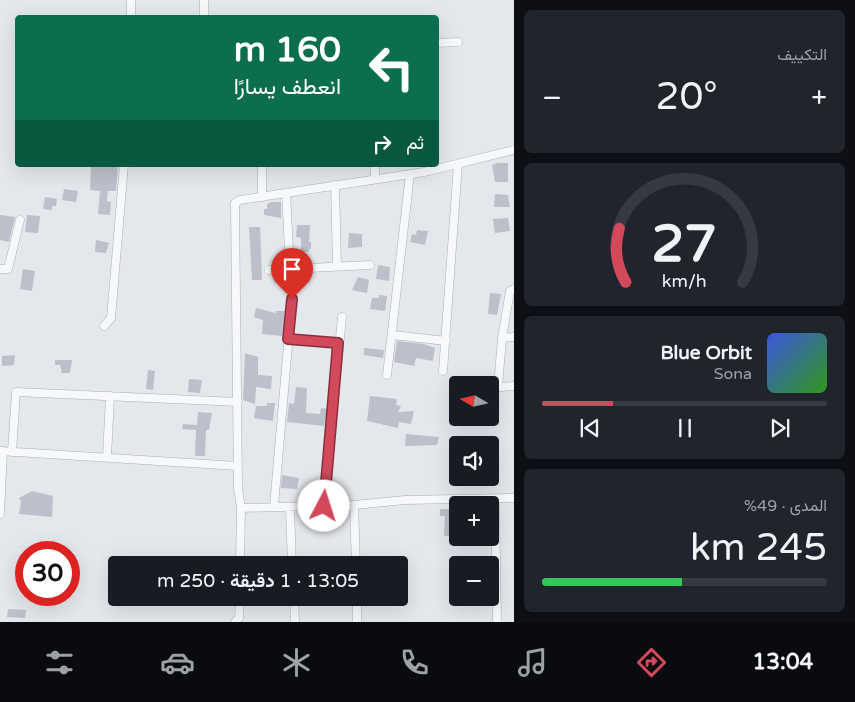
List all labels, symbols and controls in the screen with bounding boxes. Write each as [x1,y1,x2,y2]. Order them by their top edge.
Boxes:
text: 160 m [234,29,341,71]
icon: left [359,35,424,100]
text: التكييف [777,45,827,65]
text: انعطف يسارًا [234,74,341,100]
text: 20° [656,74,718,120]
text: − [542,81,562,115]
text: + [811,81,827,115]
icon: right [368,130,396,158]
text: ثم [406,132,424,154]
text: 27 [652,213,717,276]
pin [271,248,313,299]
icon: arrive [278,255,306,283]
text: km/h [662,271,707,292]
text: Blue Orbit [660,342,752,364]
text: Sona [714,364,752,384]
north arrow [449,376,499,426]
map controls [449,376,499,606]
icon: previous [576,414,604,442]
icon: pause [671,414,699,442]
icon: next [766,414,794,442]
button: sound [449,436,499,486]
position arrow [297,479,349,531]
button: + [449,496,499,546]
text: المدى · 49% [744,496,827,516]
text: 245 km [690,525,827,571]
speed limit sign: 30 [15,541,80,606]
button: − [449,556,499,606]
text: 13:05 · 1 دقيقة · 250 m [157,570,359,592]
icon: filters [42,645,77,680]
icon: car [160,645,195,680]
icon: climate [279,645,314,680]
icon: phone [397,645,432,680]
icon: music [515,645,550,680]
icon: directions [634,645,669,680]
text: 13:04 [752,649,813,675]

